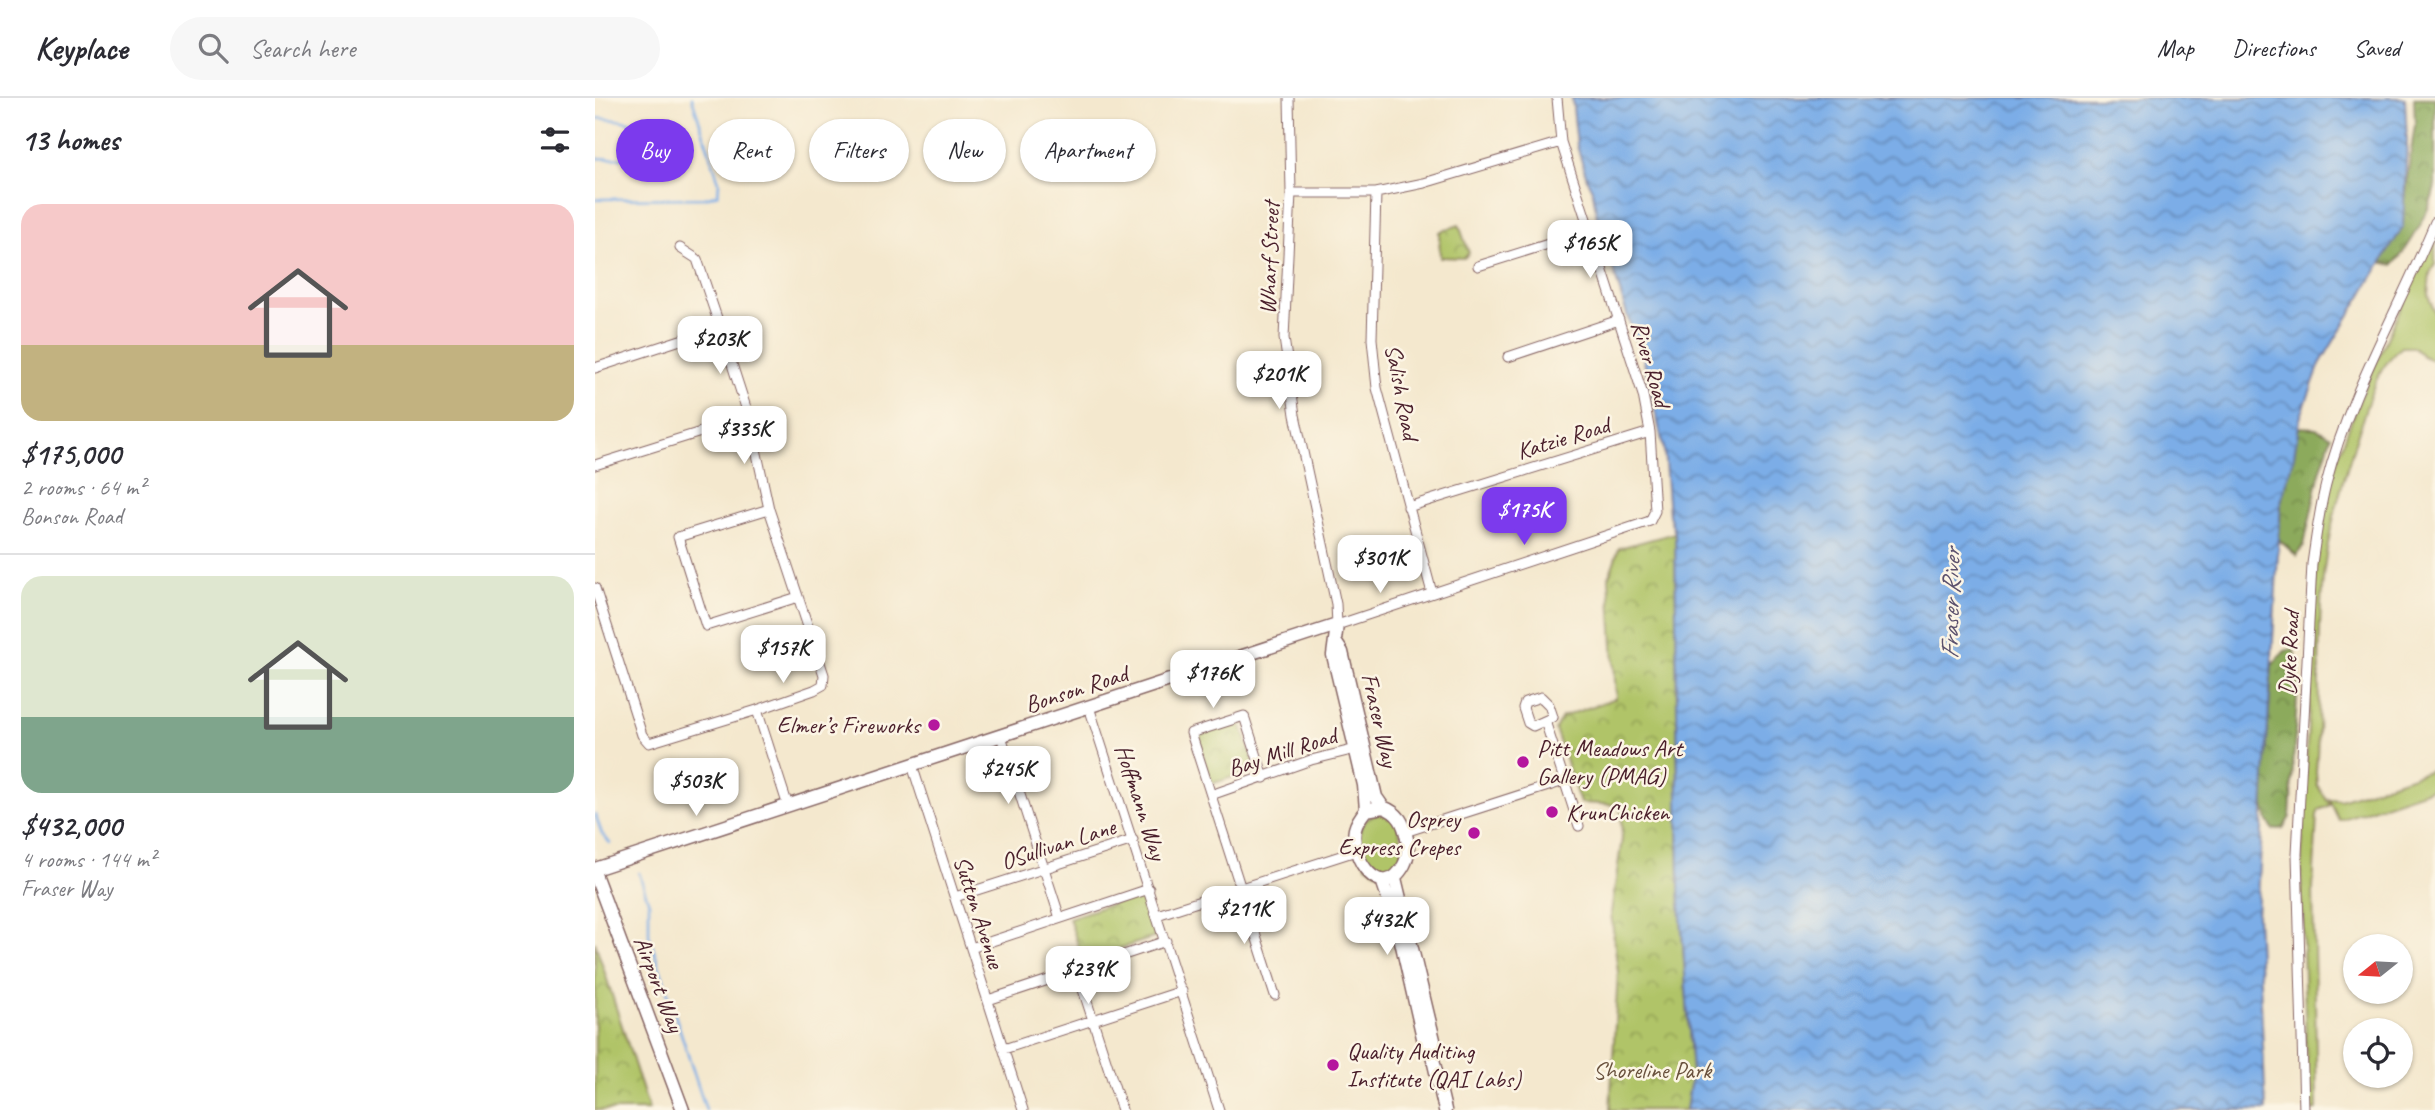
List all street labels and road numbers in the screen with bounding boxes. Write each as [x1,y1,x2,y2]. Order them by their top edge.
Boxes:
street label: Wharf Street [1252,198,1286,315]
street label: River Road [1624,317,1679,414]
street label: Salish Road [1378,342,1427,446]
street label: Katzie Road [1513,409,1616,466]
street label: Dyke Road [2272,607,2306,696]
street label: Bonson Road [1021,657,1134,720]
street label: Fraser Way [1355,670,1406,772]
street label: Bay Mill Road [1224,719,1343,784]
street label: Hoffmann Way [1108,740,1174,865]
street label: OSullivan Lane [997,811,1121,877]
street label: Sutton Avenue [947,852,1012,974]
street label: Airport Way [627,932,692,1038]

